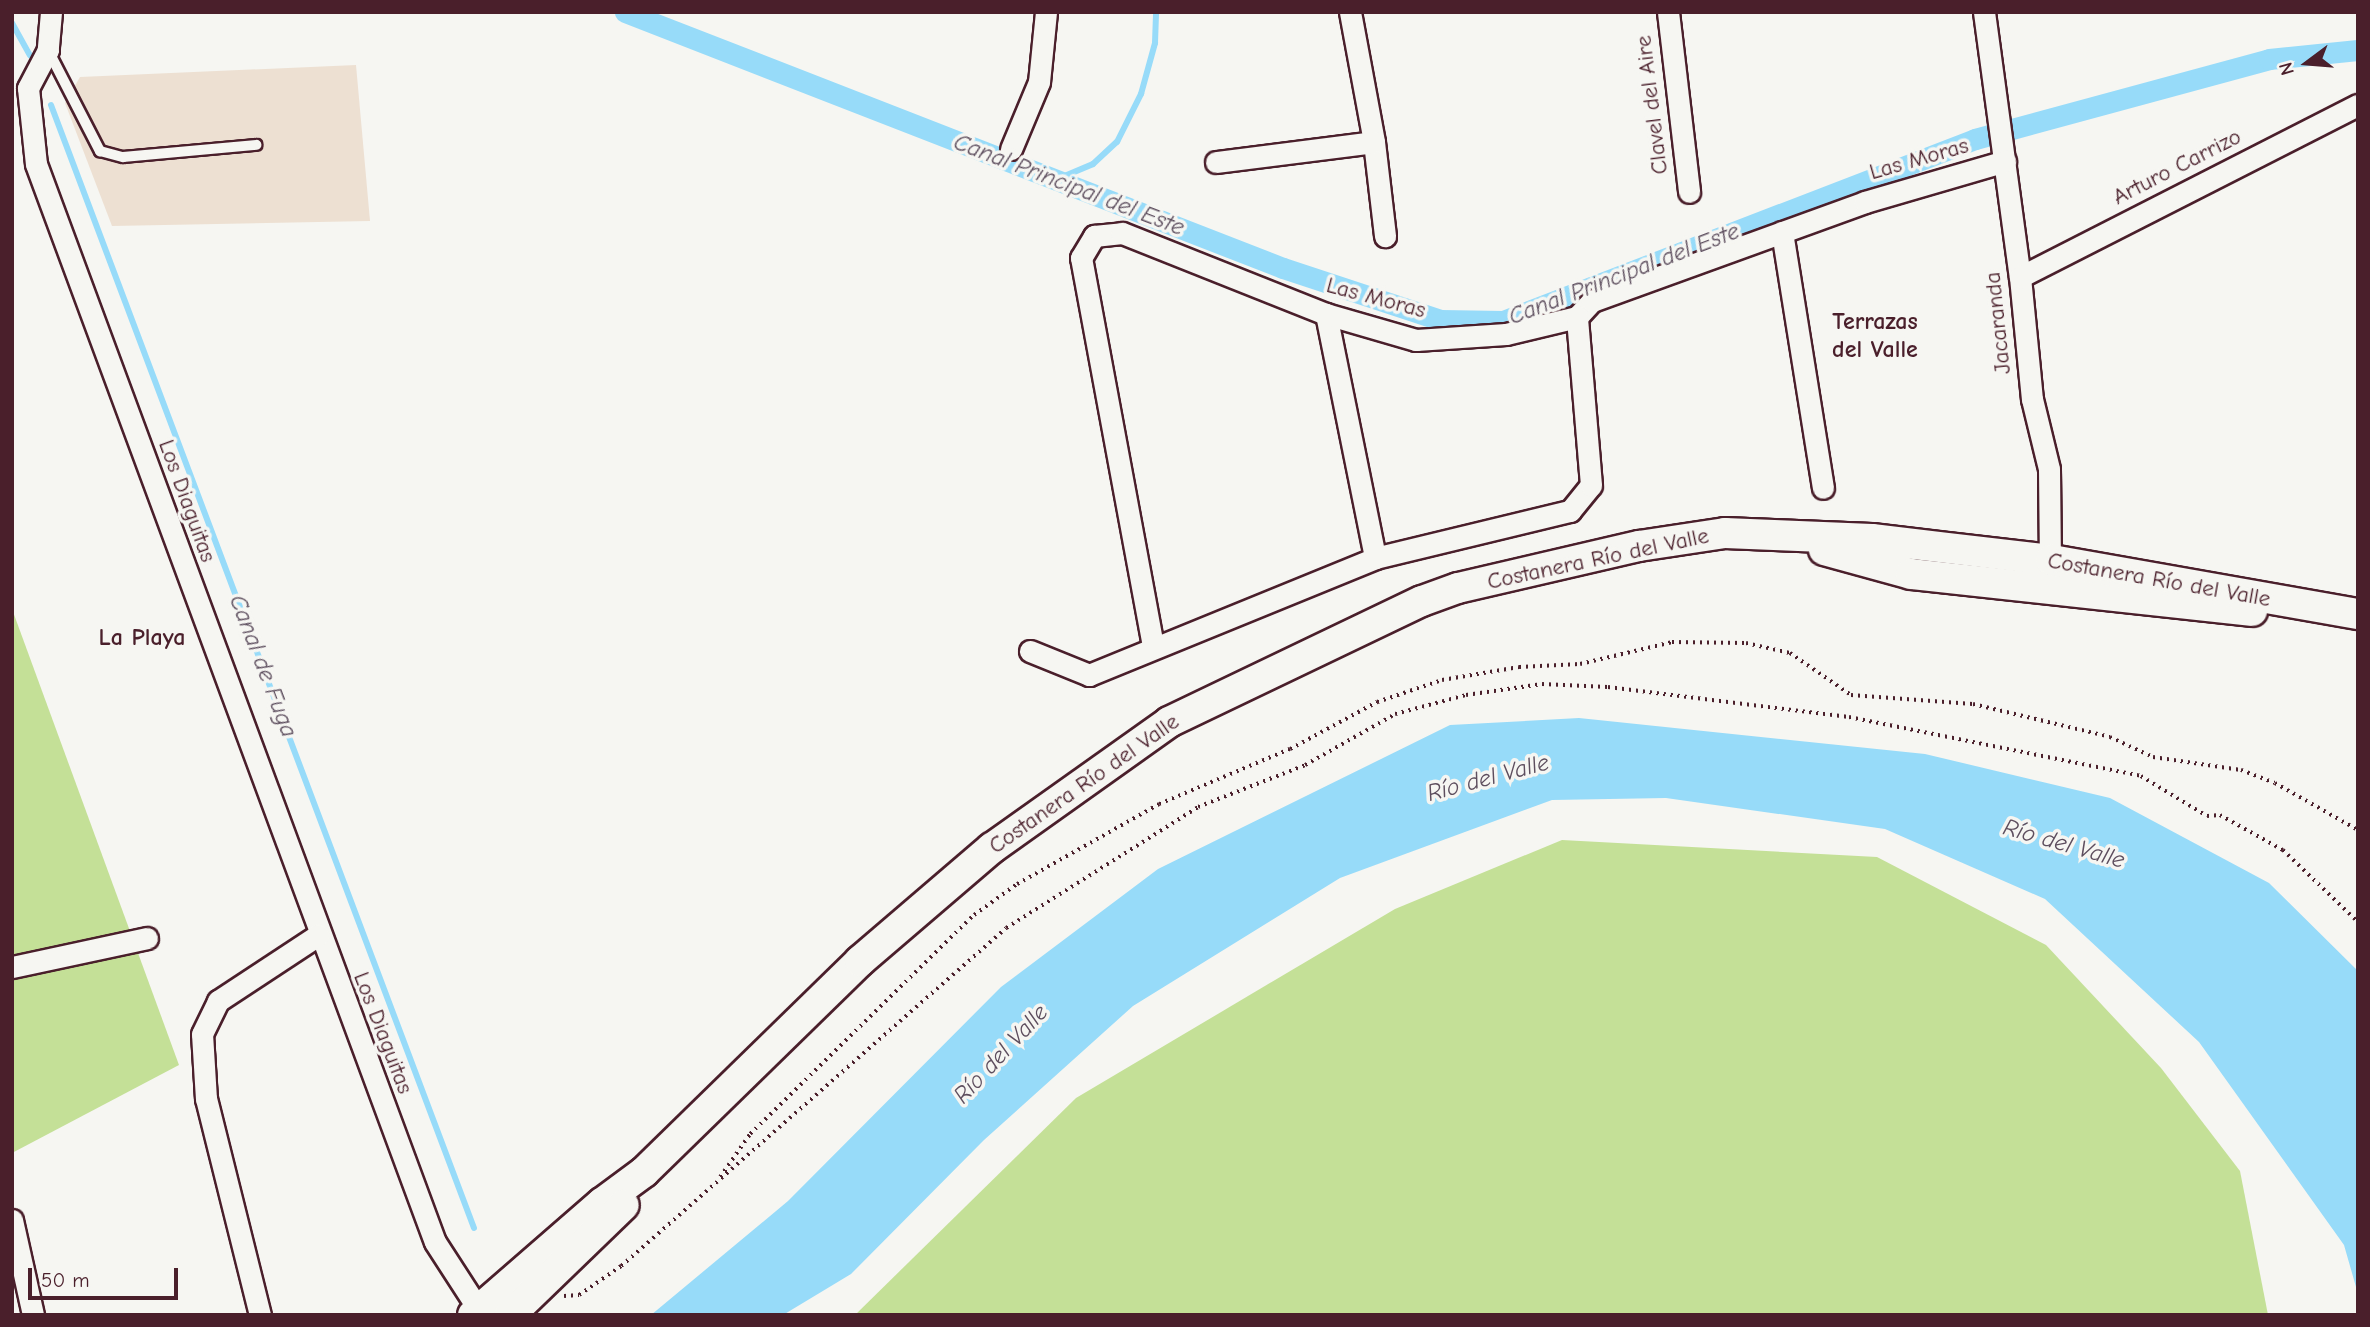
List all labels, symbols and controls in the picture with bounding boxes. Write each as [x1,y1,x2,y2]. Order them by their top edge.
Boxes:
north arrow [2272,28,2342,98]
street label: Clavel del Aire [1630,34,1674,176]
text: N [2275,60,2299,78]
street label: Arturo Carrizo [2108,123,2246,211]
water label: Canal Principal del Este [950,128,1188,242]
street label: Las Moras [1866,132,1972,186]
water label: Canal Principal del Este [1505,217,1743,331]
street label: Las Moras [1323,271,1429,325]
street label: Jacaranda [1979,271,2017,375]
district label: Terrazas del Valle [1832,308,1918,364]
street label: Los Diaguitas [152,436,222,566]
street label: Costanera Río del Valle [1485,522,1711,596]
street label: Costanera Río del Valle [2045,547,2273,613]
water label: Canal de Fuga [223,591,303,741]
district label: La Playa [99,624,185,652]
street label: Costanera Río del Valle [984,708,1184,860]
water label: Río del Valle [1424,748,1552,808]
water label: Río del Valle [2000,813,2128,875]
street label: Los Diaguitas [347,968,419,1098]
water label: Río del Valle [948,998,1054,1110]
scale bar [32,1254,182,1298]
text: 50 m [41,1268,90,1292]

